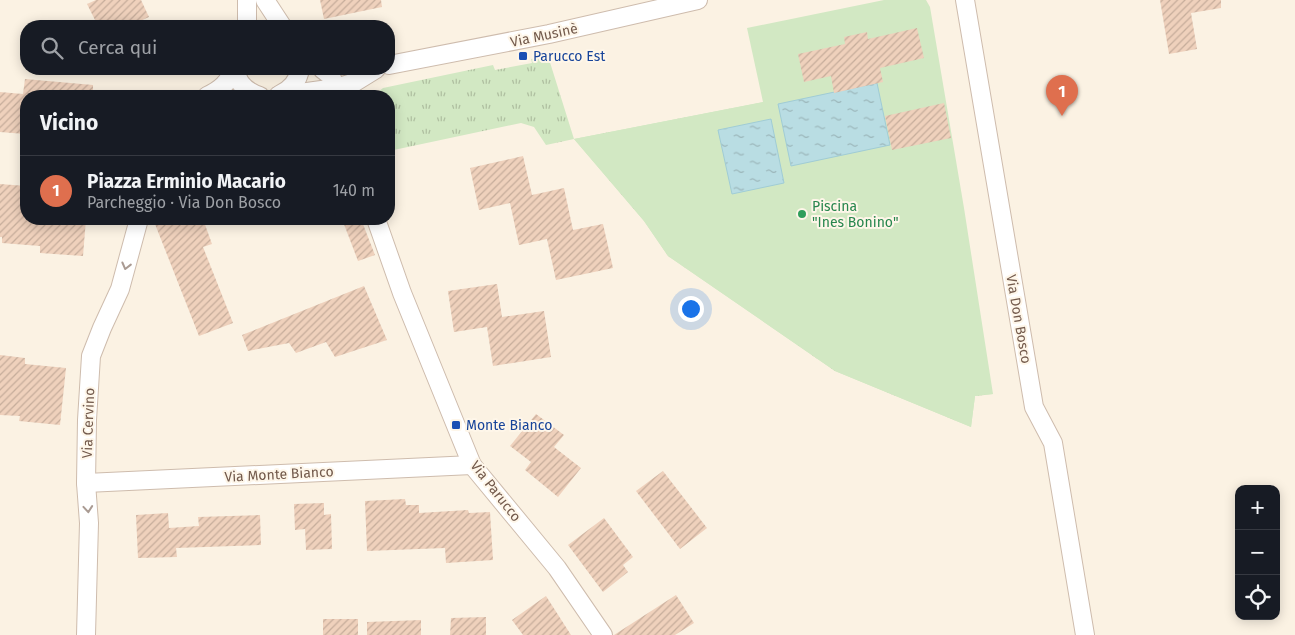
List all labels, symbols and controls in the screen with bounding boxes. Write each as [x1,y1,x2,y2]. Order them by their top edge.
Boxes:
search box [20,20,395,75]
street label: Via Musinè [509,20,579,51]
icon: search [38,34,66,62]
text: Cerca qui [78,36,157,59]
place label: Parucco Est [533,48,606,65]
marker: Parucco Est [517,50,529,62]
pin: 1 [1046,75,1078,116]
text: Vicino [40,110,98,136]
text: Piazza Erminio Macario [87,170,286,193]
text: 1 [52,181,60,200]
text: 140 m [333,181,375,200]
text: Parcheggio · Via Don Bosco [87,193,281,212]
place label: Piscina "Ines Bonino" [812,198,898,231]
marker: Piscina "Ines Bonino" [796,208,808,220]
one-way arrow [122,261,132,269]
street label: Via Don Bosco [1002,273,1035,365]
your location [678,296,704,322]
street label: Via Cervino [79,387,98,459]
place label: Monte Bianco [466,417,552,434]
marker: Monte Bianco [450,419,462,431]
street label: Via Parucco [467,457,525,525]
street label: Via Monte Bianco [224,463,334,486]
map controls [1235,485,1280,620]
button: + [1235,485,1280,530]
one-way arrow [82,505,93,513]
button: − [1235,530,1280,575]
button: locate [1235,575,1280,620]

